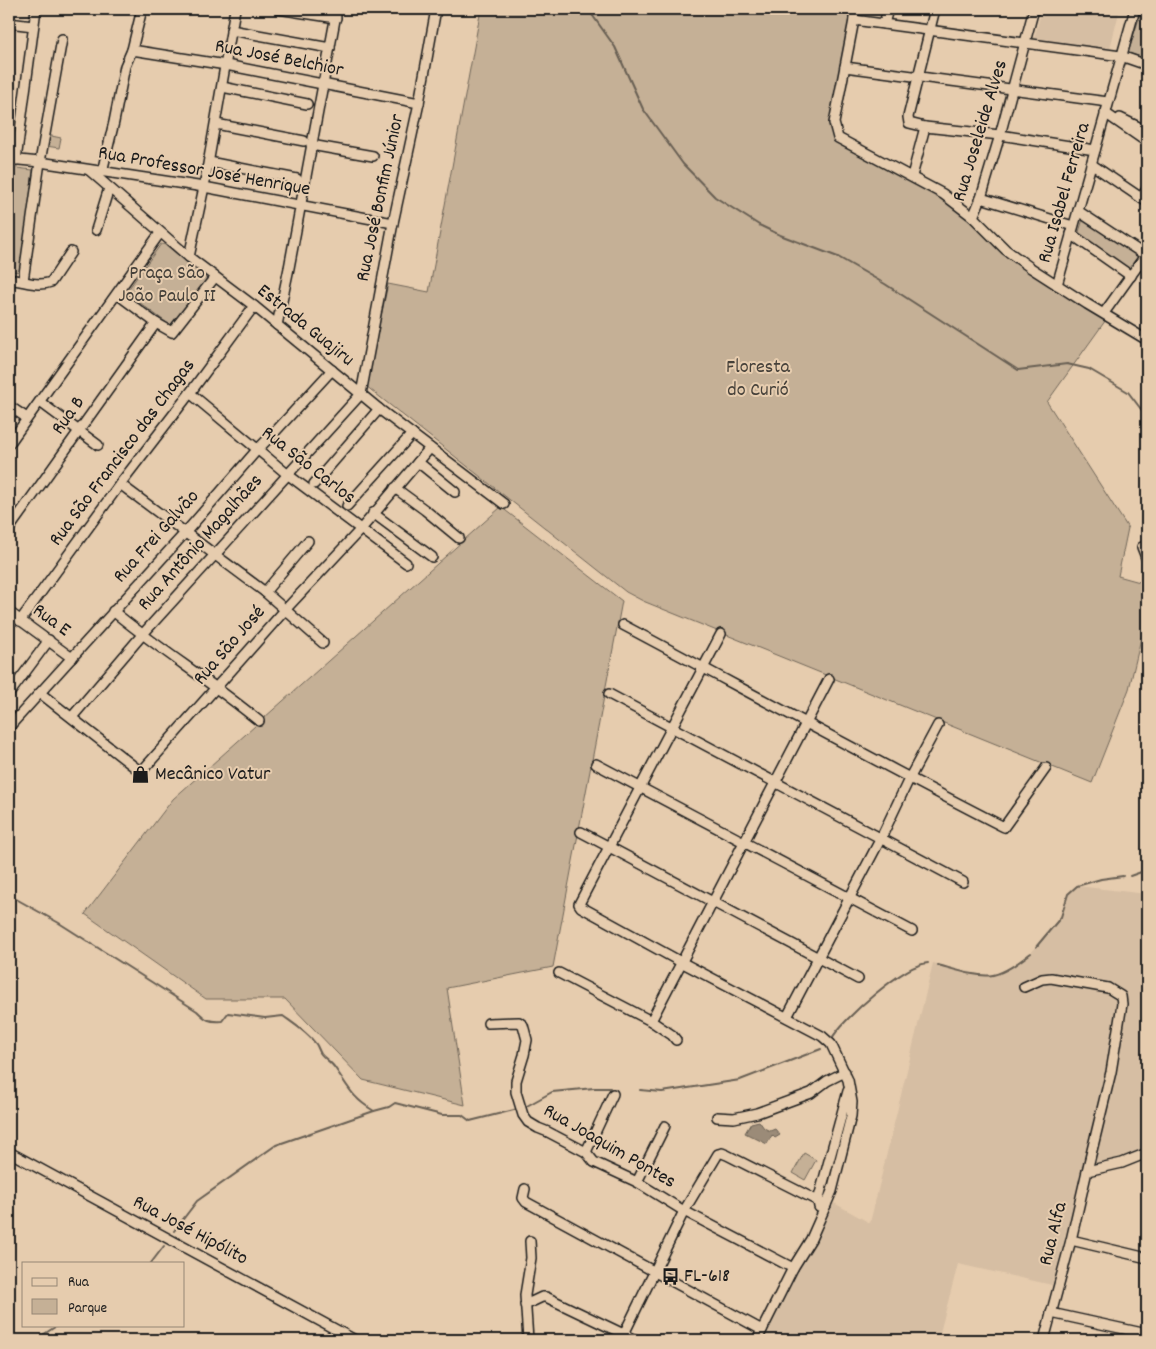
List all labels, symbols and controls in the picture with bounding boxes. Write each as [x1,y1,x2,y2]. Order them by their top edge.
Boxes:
street label: Rua José Belchior [212,33,346,85]
street label: Rua Joseleide Alves [946,57,1016,205]
street label: Rua José Bonfim Júnior [350,111,413,284]
street label: Rua Isabel Ferreira [1032,119,1099,267]
street label: Rua Professor José Henrique [96,140,312,204]
park label: Praça São João Paulo II [118,260,216,311]
street label: Estrada Guajiru [250,278,360,374]
street label: Rua São Francisco das Chagas [43,354,203,552]
park label: Floresta do Curió [726,354,791,405]
street label: Rua B [45,391,93,441]
street label: Rua São Carlos [255,420,361,512]
street label: Rua Antônio Magalhães [132,468,270,618]
street label: Rua Frei Galvão [107,484,207,590]
street label: Rua E [26,598,76,644]
street label: Rua São José [187,600,273,692]
place label: Mecânico Vatur [155,761,271,789]
shop icon: Mecânico Vatur [131,765,151,785]
street label: Rua Joaquim Pontes [537,1098,681,1196]
street label: Rua José Hipólito [127,1189,253,1273]
street label: Rua Alfa [1033,1199,1076,1269]
legend [22,1262,185,1326]
place label: FL-618 [684,1263,730,1291]
bus stop icon: FL-618 [660,1267,680,1287]
text: Rua [68,1272,90,1294]
text: Parque [68,1298,108,1320]

